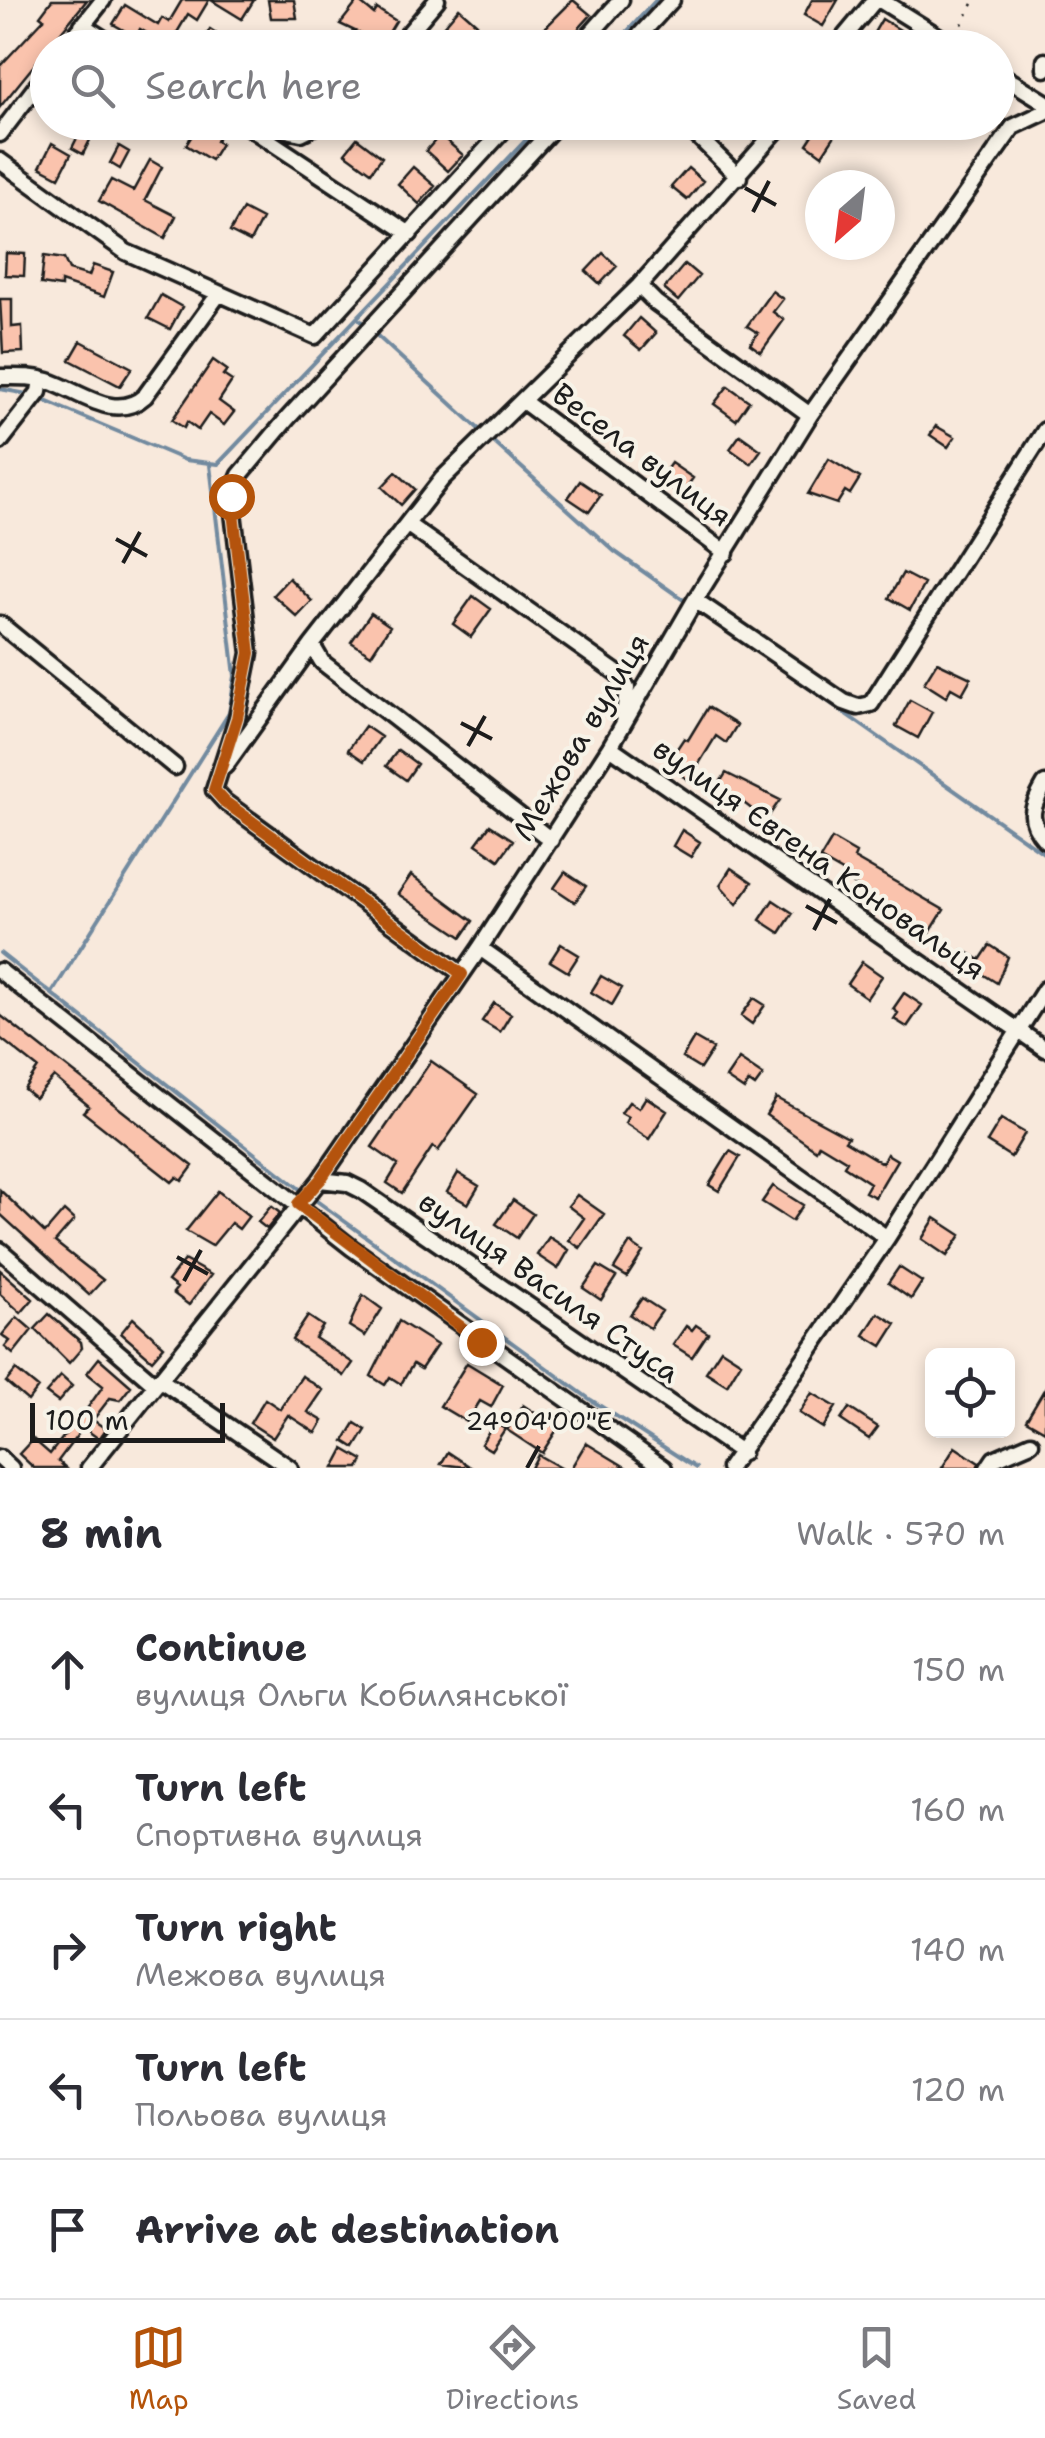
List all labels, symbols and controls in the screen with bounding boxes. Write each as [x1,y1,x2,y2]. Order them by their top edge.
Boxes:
search box [30,30,1015,140]
icon: search [65,58,120,113]
text: Search here [145,60,362,111]
north arrow [805,170,895,260]
street label: Весела вулиця [544,373,741,536]
route start [209,474,255,520]
street label: Межова вулиця [502,625,659,848]
street label: вулиця Євгена Коновальця [645,728,994,989]
street label: вулиця Василя Стуса [410,1181,688,1393]
route end [459,1320,505,1366]
map controls [925,1348,1015,1438]
button: locate [925,1348,1015,1438]
scale bar [30,1398,225,1442]
text: 100 m [45,1401,129,1439]
text: 24°04'00"E [466,1404,612,1438]
text: 8 min [40,1505,162,1561]
text: Walk · 570 m [796,1512,1005,1555]
text: Continue [135,1622,307,1673]
icon: ahead [40,1642,95,1697]
text: 150 m [912,1648,1005,1691]
text: вулиця Ольги Кобилянської [135,1673,568,1716]
text: Turn left [135,1762,307,1813]
icon: left [40,1782,95,1837]
text: 160 m [910,1788,1005,1831]
text: Спортивна вулиця [135,1813,423,1856]
text: Turn right [135,1902,337,1953]
icon: right [40,1922,95,1977]
text: 140 m [910,1928,1005,1971]
text: Межова вулиця [135,1953,386,1996]
text: Turn left [135,2042,307,2093]
icon: left [40,2062,95,2117]
text: 120 m [911,2068,1005,2111]
text: Польова вулиця [135,2093,388,2136]
icon: arrive [40,2202,95,2257]
text: Arrive at destination [135,2204,559,2255]
tab: Map [129,2320,189,2418]
tab: Directions [446,2320,579,2418]
tab: Saved [837,2320,916,2418]

